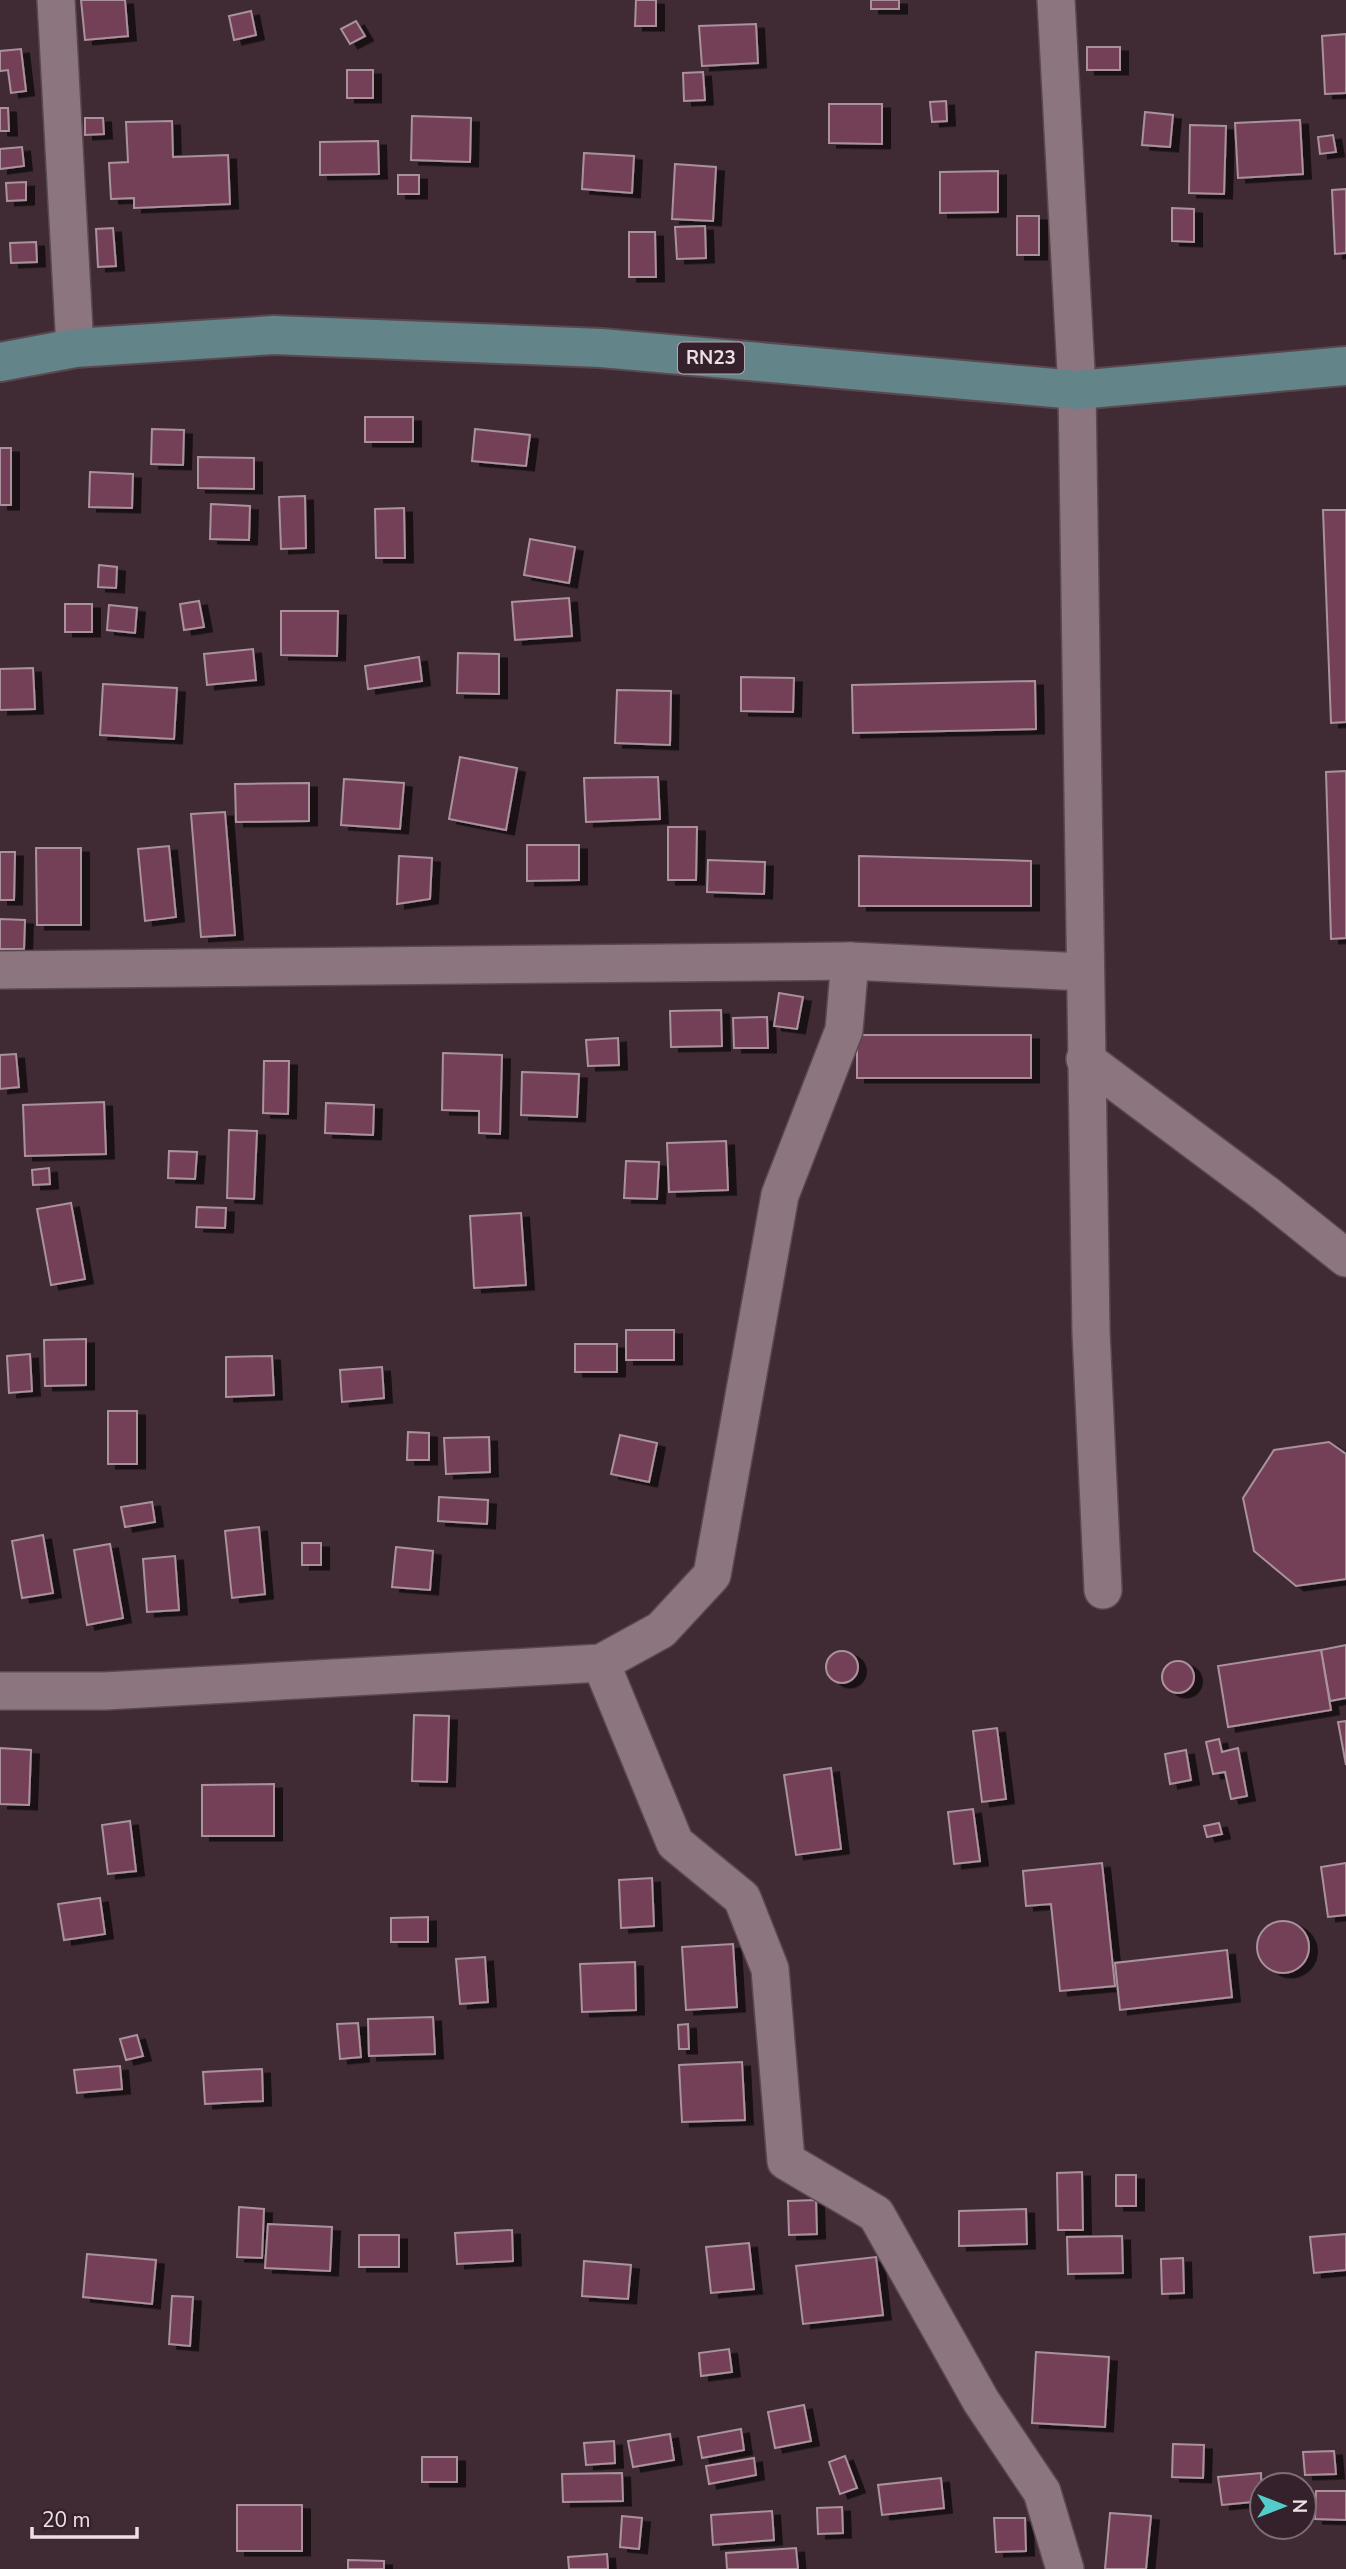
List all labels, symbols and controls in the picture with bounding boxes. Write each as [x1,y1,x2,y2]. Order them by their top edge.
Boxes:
road number: RN23 [678,342,744,374]
north arrow [1248,2471,1318,2541]
scale bar [32,2496,136,2540]
text: N [1286,2499,1312,2513]
text: 20 m [42,2506,91,2534]

